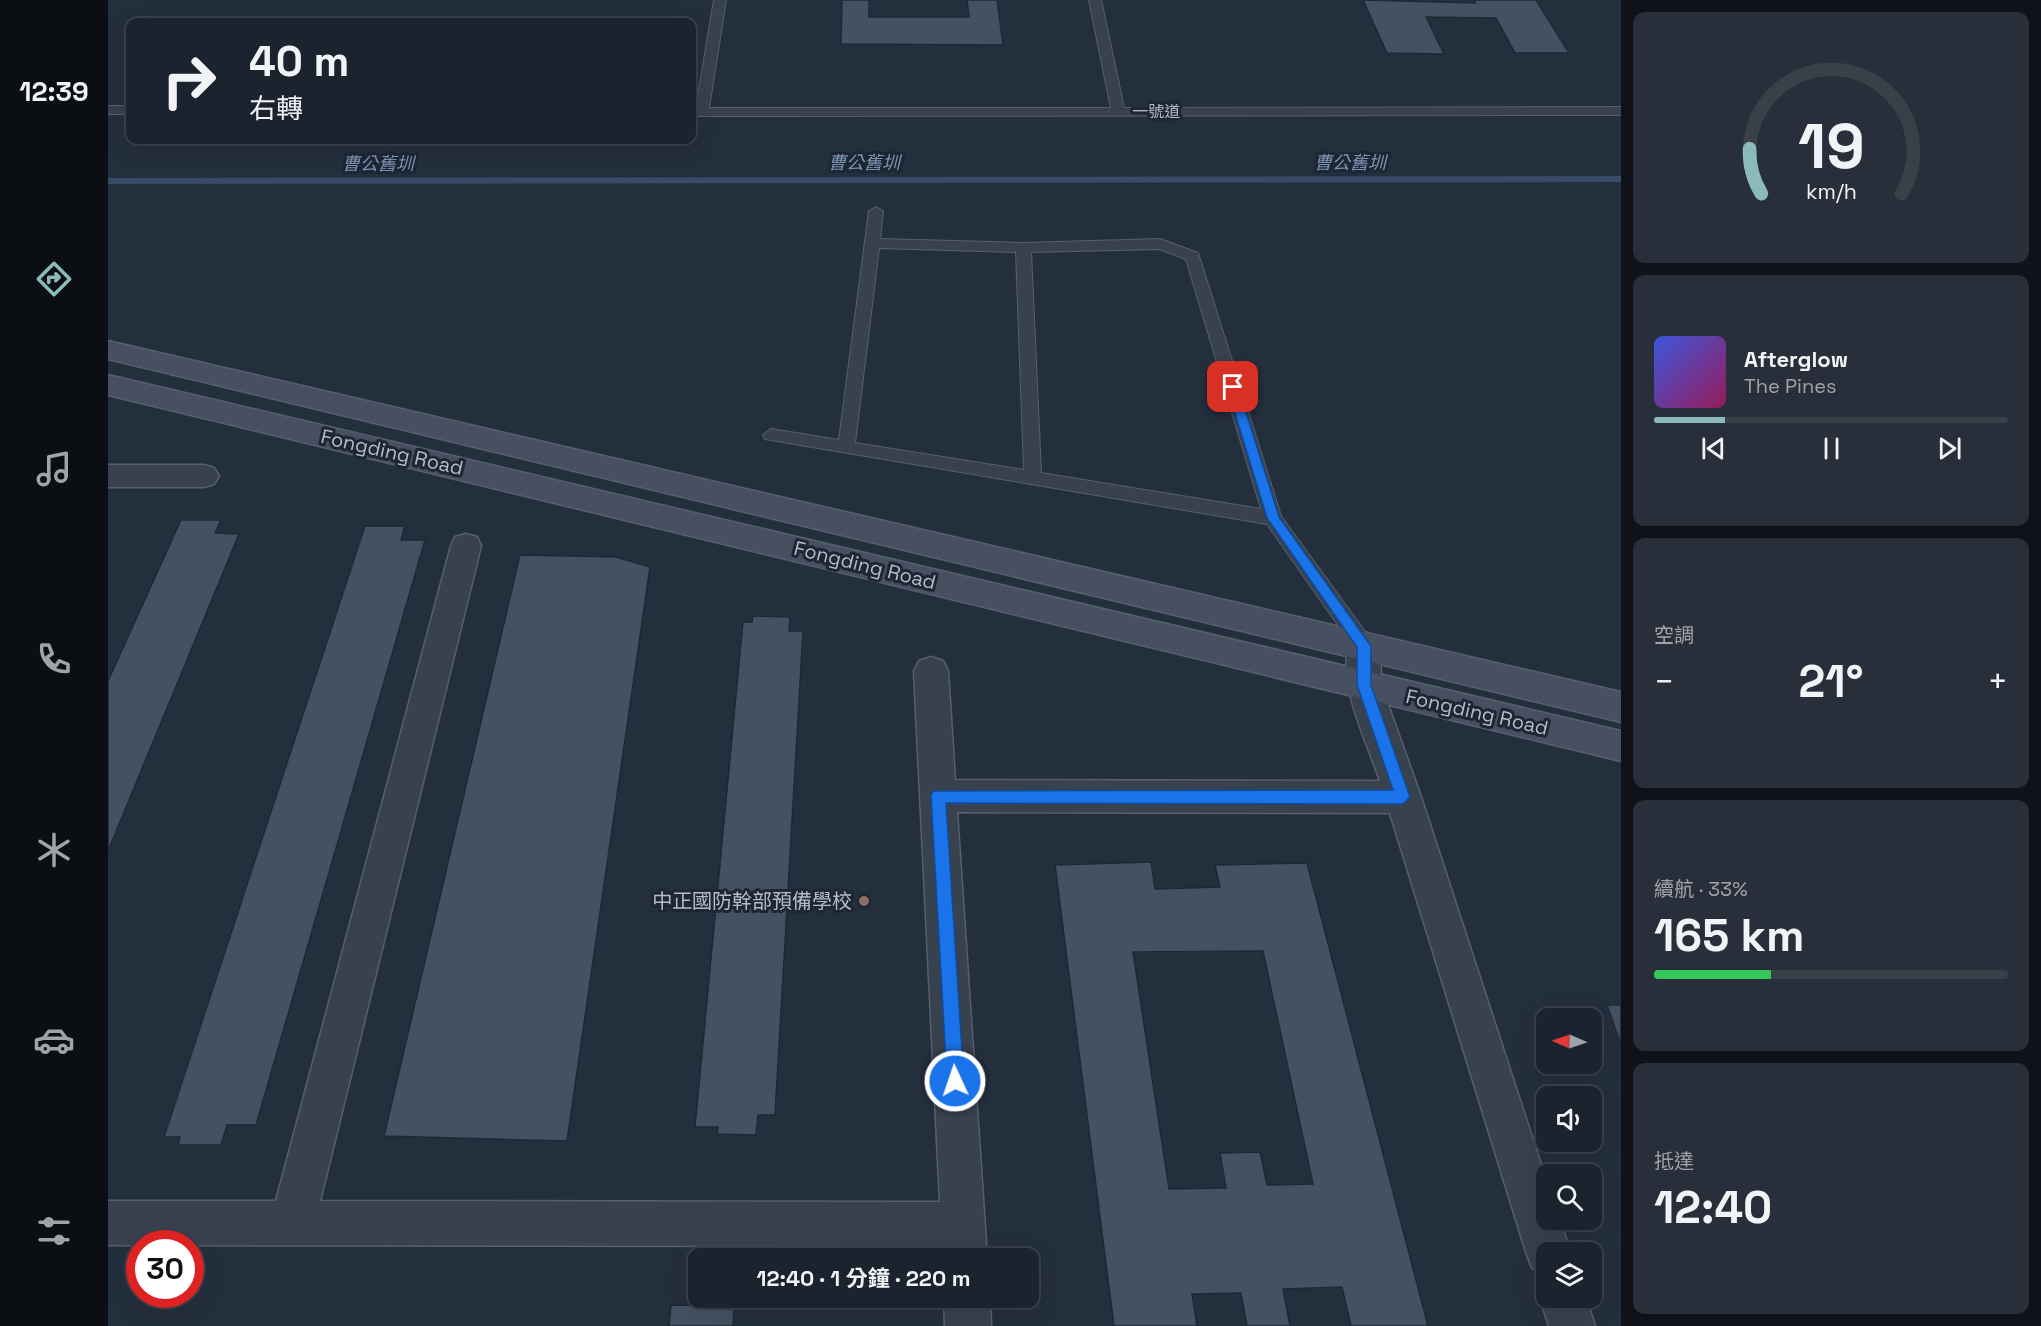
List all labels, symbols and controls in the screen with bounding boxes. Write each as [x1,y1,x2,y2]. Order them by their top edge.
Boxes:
text: 40 m [249,35,349,88]
icon: right [150,42,228,120]
text: 12:39 [19,74,89,109]
text: 右轉 [249,91,303,126]
street label: 一號道 [1132,101,1180,122]
text: 19 [1798,108,1864,187]
water label: 曹公舊圳 [828,151,903,174]
water label: 曹公舊圳 [1314,151,1389,174]
water label: 曹公舊圳 [342,152,417,175]
text: km/h [1805,179,1857,206]
icon: directions [33,258,75,300]
text: Afterglow [1744,345,1848,373]
pin [1207,361,1258,412]
icon: arrive [1216,370,1249,403]
text: The Pines [1744,373,1837,399]
street label: Fongding Road [318,423,466,481]
icon: previous [1697,432,1730,465]
icon: pause [1815,432,1848,465]
icon: next [1933,432,1966,465]
icon: music [33,448,75,490]
street label: Fongding Road [791,535,939,595]
text: 空調 [1654,622,1694,648]
icon: phone [33,638,75,680]
text: 21° [1799,653,1863,710]
text: − [1654,661,1674,703]
text: + [1988,661,2008,703]
street label: Fongding Road [1403,683,1551,741]
icon: climate [33,829,75,871]
text: 續航 · 33% [1654,876,1748,902]
place label: 中正國防幹部預備學校 [652,888,852,914]
marker: 中正國防幹部預備學校 [857,894,871,908]
text: 165 km [1654,907,1804,964]
north arrow [1536,1008,1602,1074]
map controls [1536,1008,1602,1308]
icon: car [33,1019,75,1061]
position arrow [923,1049,987,1113]
button: sound [1536,1086,1602,1152]
text: 抵達 [1654,1148,1694,1174]
button: search [1536,1164,1602,1230]
text: 12:40 [1654,1179,1772,1236]
icon: filters [33,1210,75,1252]
speed limit sign: 30 [126,1230,204,1308]
button: layers [1536,1242,1602,1308]
text: 12:40 · 1 分鐘 · 220 m [756,1264,971,1292]

